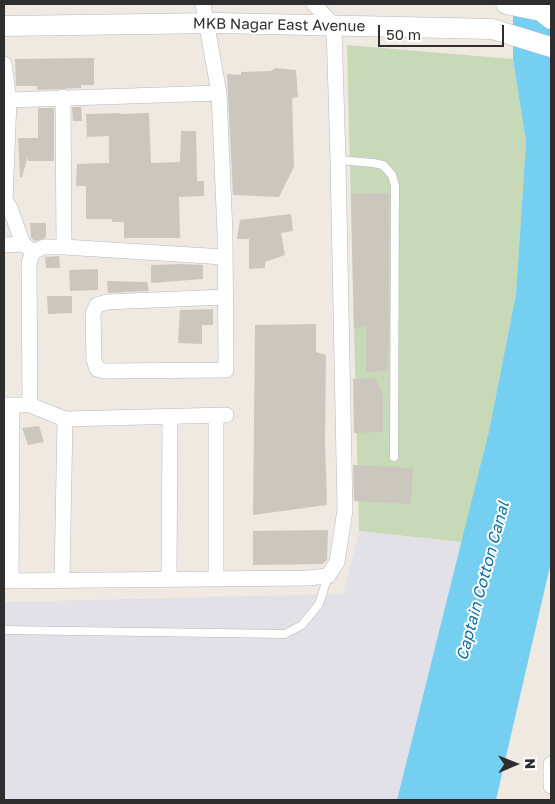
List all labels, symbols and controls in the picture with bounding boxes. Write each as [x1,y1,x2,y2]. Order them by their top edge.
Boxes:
street label: MKB Nagar East Avenue [193,14,365,36]
scale bar [380,15,506,47]
text: 50 m [386,25,421,43]
water label: Captain Cotton Canal [453,499,513,663]
north arrow [490,739,540,789]
text: N [522,758,539,769]

